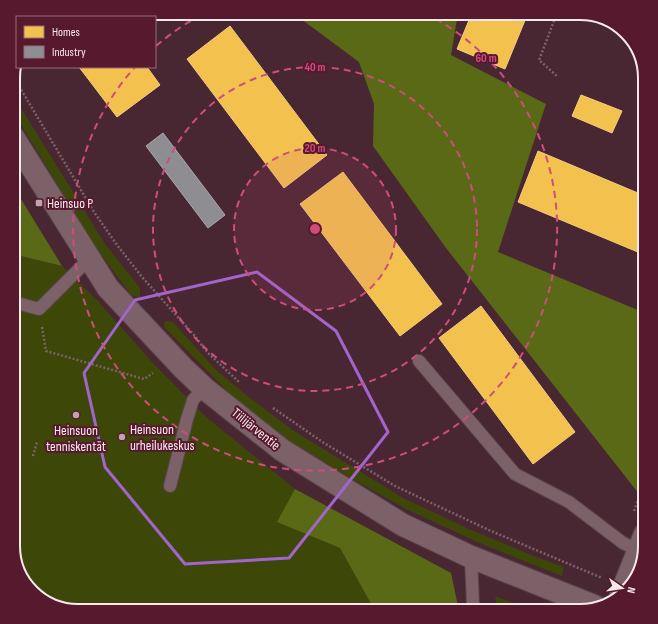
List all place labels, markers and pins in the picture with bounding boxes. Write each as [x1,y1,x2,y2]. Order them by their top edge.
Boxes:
place label: Heinsuo P [47,195,93,212]
marker: Heinsuo P [34,198,44,208]
centre of rings [308,222,322,236]
marker: Heinsuon tenniskentät [71,410,81,420]
place label: Heinsuon urheilukeskus [130,421,195,454]
place label: Heinsuon tenniskentät [46,422,106,455]
marker: Heinsuon urheilukeskus [117,432,127,442]

